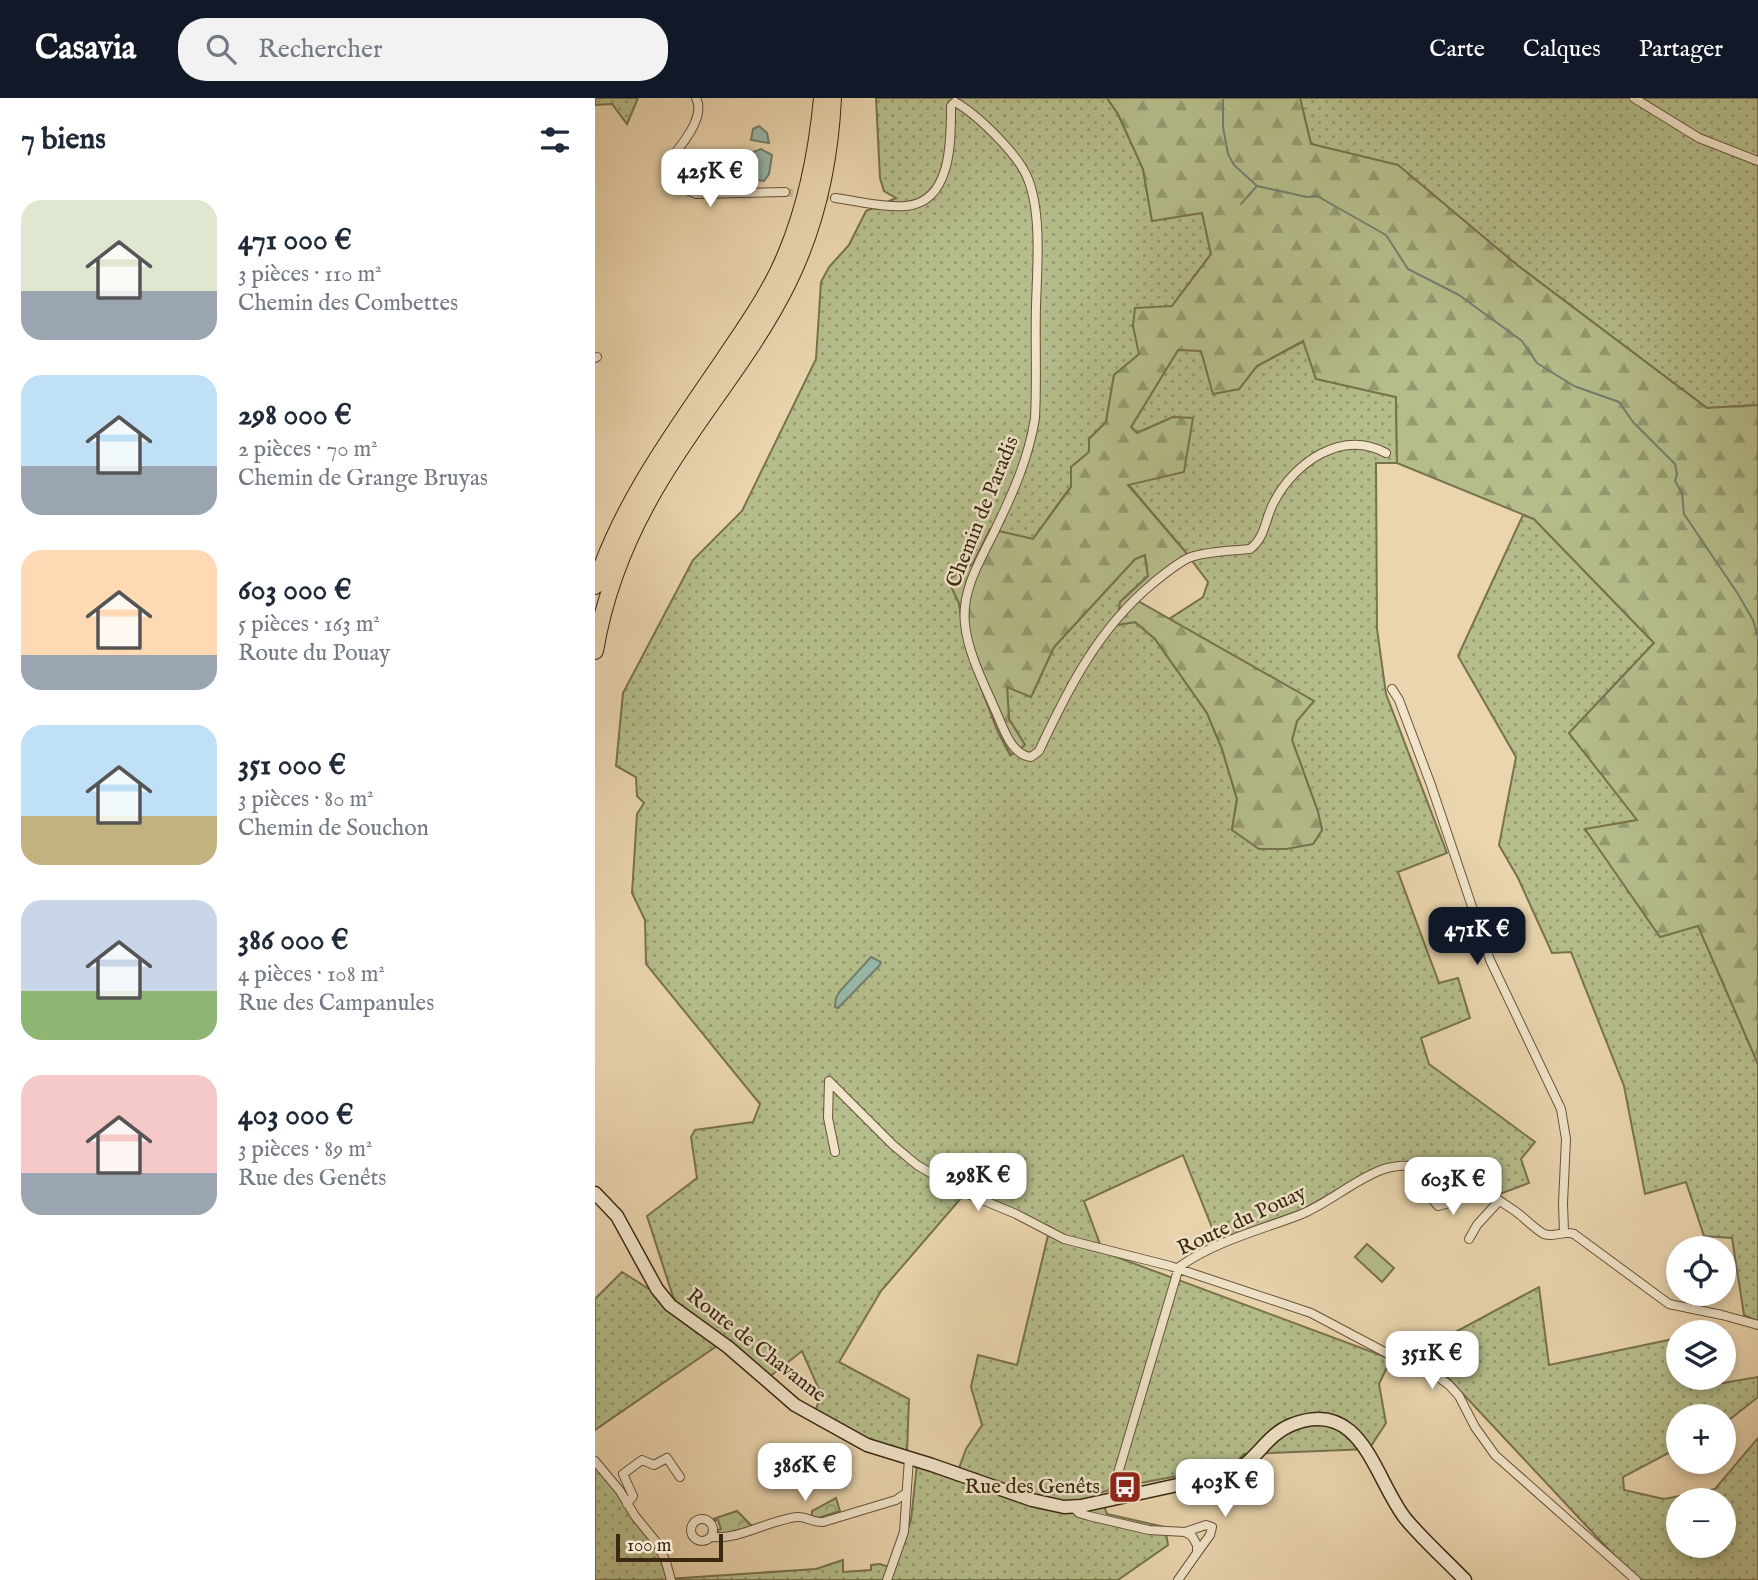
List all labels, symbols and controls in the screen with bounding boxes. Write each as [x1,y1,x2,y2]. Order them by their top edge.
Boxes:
search box [178,18,668,81]
text: Casavia [35,28,136,70]
icon: search [202,30,240,68]
text: Rechercher [258,33,382,66]
text: Carte [1429,34,1485,65]
text: Calques [1523,34,1601,65]
text: Partager [1639,34,1723,65]
text: 7 biens [21,121,106,159]
icon: filters [536,121,574,159]
pin: 425K € [653,150,767,209]
text: 425K € [677,157,743,186]
text: 471 000 € [238,222,352,260]
icon: home [77,228,161,312]
text: 3 pièces · 110 m² [238,260,382,289]
text: Chemin des Combettes [238,289,458,318]
text: 298 000 € [238,397,352,435]
icon: home [77,403,161,487]
street label: Chemin de Paradis [940,432,1026,592]
text: 2 pièces · 70 m² [238,435,378,464]
text: Chemin de Grange Bruyas [238,464,488,493]
text: 603 000 € [238,572,351,610]
icon: home [77,578,161,662]
text: 5 pièces · 163 m² [238,610,380,639]
text: Route du Pouay [238,639,390,668]
text: 351 000 € [238,747,346,785]
icon: home [77,753,161,837]
text: 3 pièces · 80 m² [238,785,374,814]
text: Chemin de Souchon [238,814,429,843]
pin: 471K € [1420,908,1534,967]
text: 471K € [1444,915,1510,944]
text: 386 000 € [238,922,349,960]
icon: home [77,928,161,1012]
text: 4 pièces · 108 m² [238,960,385,989]
text: Rue des Campanules [238,989,434,1018]
text: 403 000 € [238,1097,354,1135]
icon: home [77,1103,161,1187]
text: 3 pièces · 89 m² [238,1135,373,1164]
pin: 298K € [921,1154,1035,1213]
pin: 603K € [1396,1158,1510,1217]
text: 298K € [946,1161,1010,1190]
text: Rue des Genêts [238,1164,386,1193]
text: 603K € [1421,1165,1485,1194]
street label: Route du Pouay [1173,1179,1311,1263]
map controls [1666,1236,1736,1558]
button: locate [1666,1236,1736,1306]
street label: Route de Chavanne [681,1283,832,1409]
button: layers [1666,1320,1736,1390]
pin: 351K € [1375,1332,1489,1391]
text: 351K € [1402,1339,1462,1368]
button: + [1666,1404,1736,1474]
pin: 386K € [748,1444,862,1503]
text: 386K € [774,1451,836,1480]
pin: 403K € [1168,1460,1282,1519]
text: 403K € [1192,1467,1258,1496]
bus stop icon: Rue des Genêts [1106,1468,1144,1506]
place label: Rue des Genêts [964,1474,1100,1501]
button: − [1666,1488,1736,1558]
scale bar [616,1531,723,1563]
text: 100 m [627,1534,671,1558]

